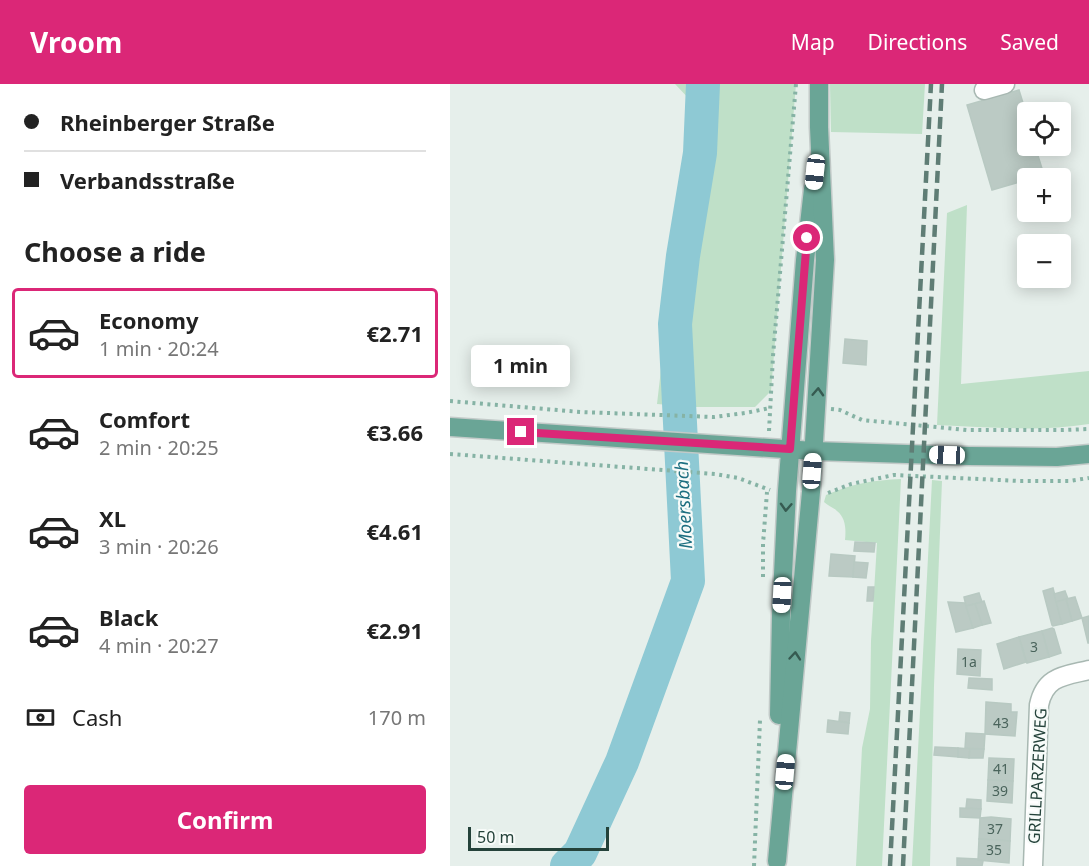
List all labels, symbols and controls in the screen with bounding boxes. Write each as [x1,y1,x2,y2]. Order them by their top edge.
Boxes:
text: Vroom [30,23,122,61]
text: Map [791,28,835,56]
text: Directions [868,28,967,56]
text: Saved [1000,28,1059,56]
map controls [1017,102,1071,288]
button: locate [1017,102,1071,156]
text: Rheinberger Straße [60,107,275,137]
car [804,153,826,191]
text: Verbandsstraße [60,165,235,195]
button: + [1017,168,1071,222]
route start [793,224,820,251]
text: Choose a ride [24,233,206,270]
button: − [1017,234,1071,288]
text: Economy [99,305,198,335]
icon: car [27,306,81,360]
text: €2.71 [366,318,423,348]
text: 1 min · 20:24 [99,335,219,362]
callout: 1 min [472,345,571,387]
text: 1 min [493,352,548,379]
one-way arrow [811,388,824,397]
text: Comfort [99,404,190,434]
icon: car [27,405,81,459]
text: €3.66 [366,417,423,447]
route end [507,418,534,445]
text: 2 min · 20:25 [99,434,219,461]
car [929,445,965,465]
car [802,452,822,490]
water label: Moersbach [669,460,697,550]
text: XL [99,503,126,533]
one-way arrow [780,503,793,512]
icon: car [27,504,81,558]
text: €4.61 [366,516,423,546]
text: 3 min · 20:26 [99,533,219,560]
car [772,577,792,613]
text: Black [99,602,158,632]
icon: car [27,603,81,657]
text: €2.91 [366,615,423,645]
text: 4 min · 20:27 [99,632,219,659]
house number: 3 [1030,637,1038,656]
one-way arrow [788,651,801,661]
house number: 1a [961,652,977,671]
icon: cash [24,701,57,734]
text: Cash [72,702,122,732]
text: 170 m [368,704,426,731]
street label: GRILLPARZERWEG [1022,707,1052,845]
house number: 43 [993,713,1009,732]
car [774,753,796,791]
house number: 41 [993,759,1009,778]
house number: 39 [992,781,1008,800]
button: Confirm [24,785,426,854]
house number: 37 [987,819,1003,838]
scale bar [468,824,609,852]
text: 50 m [477,826,514,848]
house number: 35 [986,840,1002,859]

